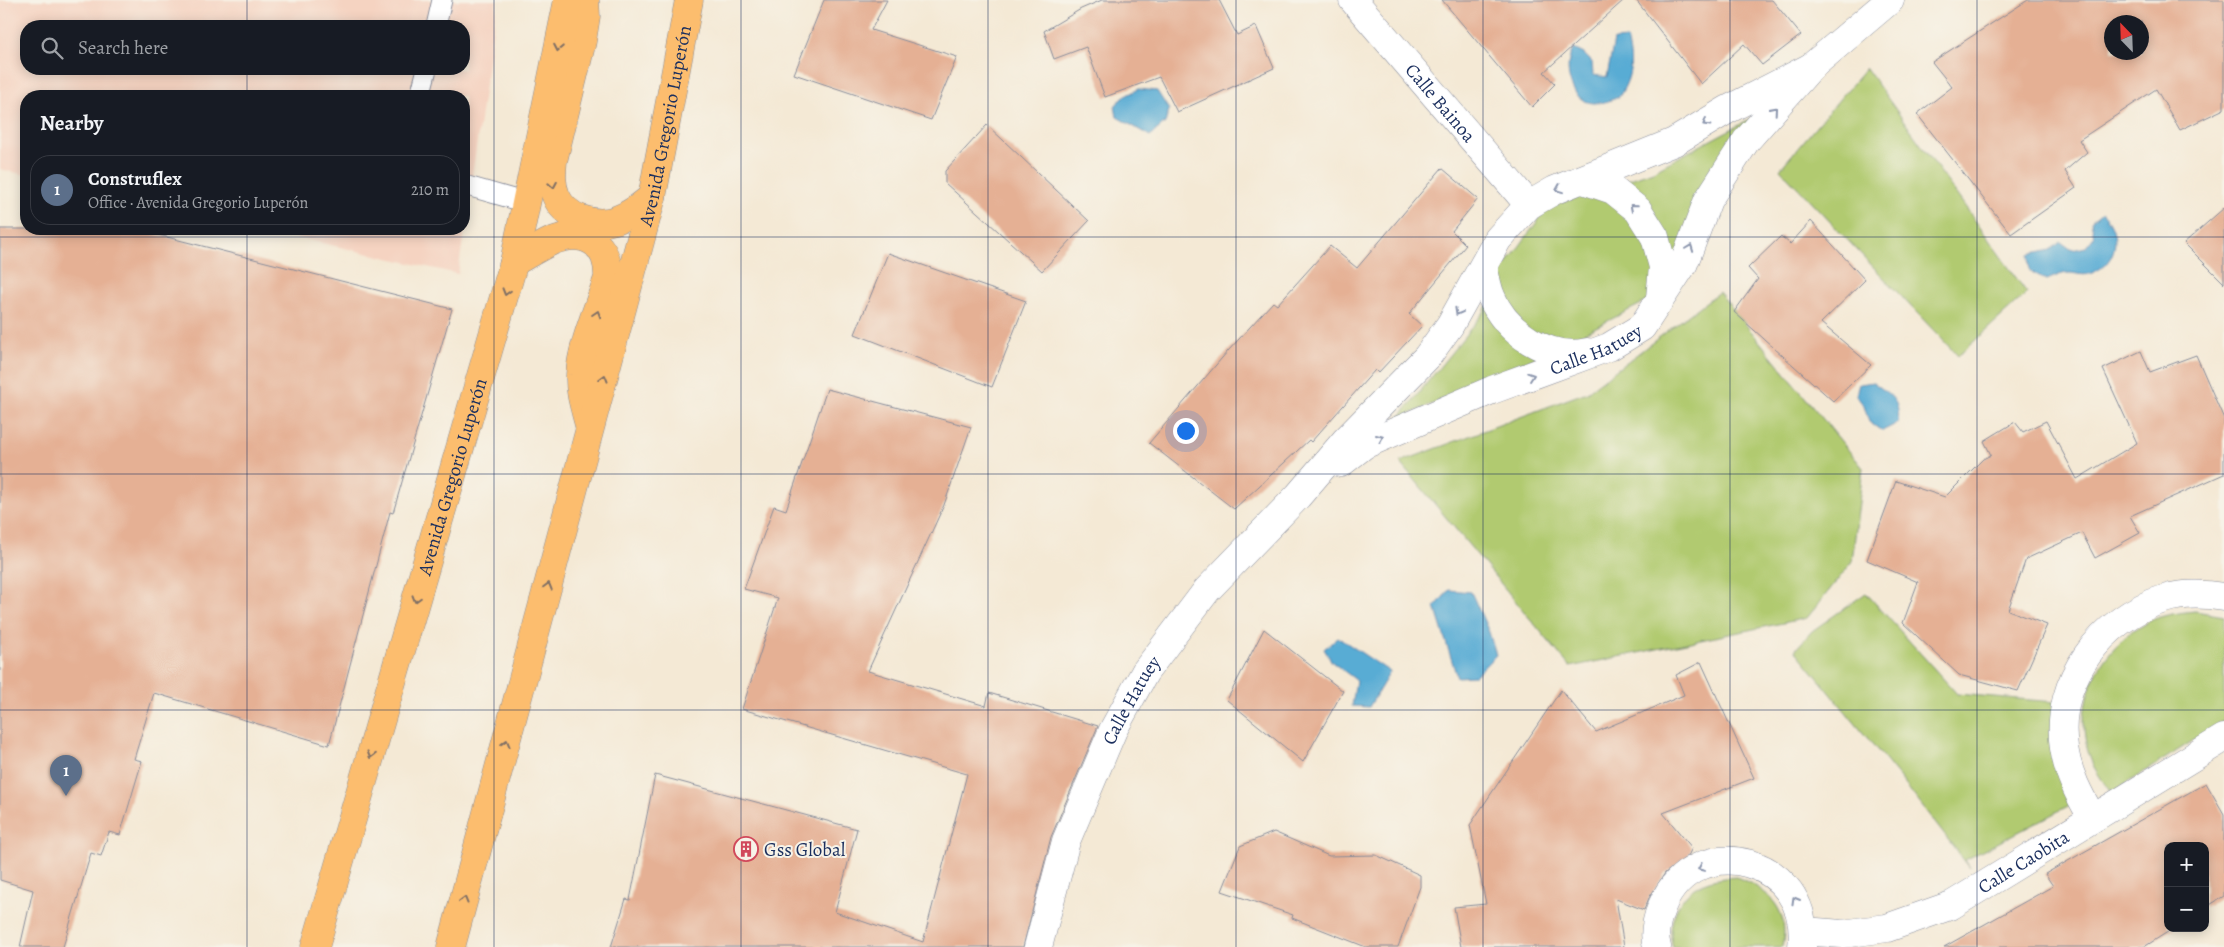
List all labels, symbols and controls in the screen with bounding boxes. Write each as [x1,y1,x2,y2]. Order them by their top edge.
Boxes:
north arrow [2104,15,2149,60]
search box [20,20,470,75]
street label: Avenida Gregorio Luperón [633,23,698,230]
icon: search [38,34,66,62]
text: Search here [78,35,168,61]
one-way arrow [553,43,564,52]
street label: Calle Bainoa [1399,58,1482,148]
one-way arrow [1768,107,1777,116]
text: Nearby [40,109,103,137]
one-way arrow [1703,116,1712,126]
text: Construflex [88,166,182,192]
text: 1 [54,179,60,201]
text: 210 m [411,179,449,201]
one-way arrow [548,180,558,189]
one-way arrow [1555,184,1563,194]
text: Office · Avenida Gregorio Luperón [88,192,308,214]
one-way arrow [1630,203,1639,212]
one-way arrow [1684,244,1694,252]
one-way arrow [501,288,511,296]
one-way arrow [1454,306,1464,315]
one-way arrow [591,310,601,318]
street label: Calle Hatuey [1546,318,1648,382]
one-way arrow [1526,372,1534,382]
one-way arrow [598,374,609,383]
street label: Avenida Gregorio Luperón [411,375,494,579]
your location [1173,418,1199,444]
one-way arrow [1376,434,1384,444]
one-way arrow [542,582,552,591]
one-way arrow [412,595,422,603]
street label: Calle Hatuey [1096,650,1167,749]
one-way arrow [500,739,510,748]
one-way arrow [366,751,376,759]
pin: 1 [50,755,82,796]
street label: Calle Caobita [1973,824,2074,900]
building icon: Gss Global [733,836,759,862]
place label: Gss Global [764,837,846,863]
map controls [2164,842,2209,932]
button: + [2164,842,2209,887]
one-way arrow [1697,861,1706,872]
button: − [2164,887,2209,932]
one-way arrow [458,896,468,904]
one-way arrow [1791,897,1801,906]

